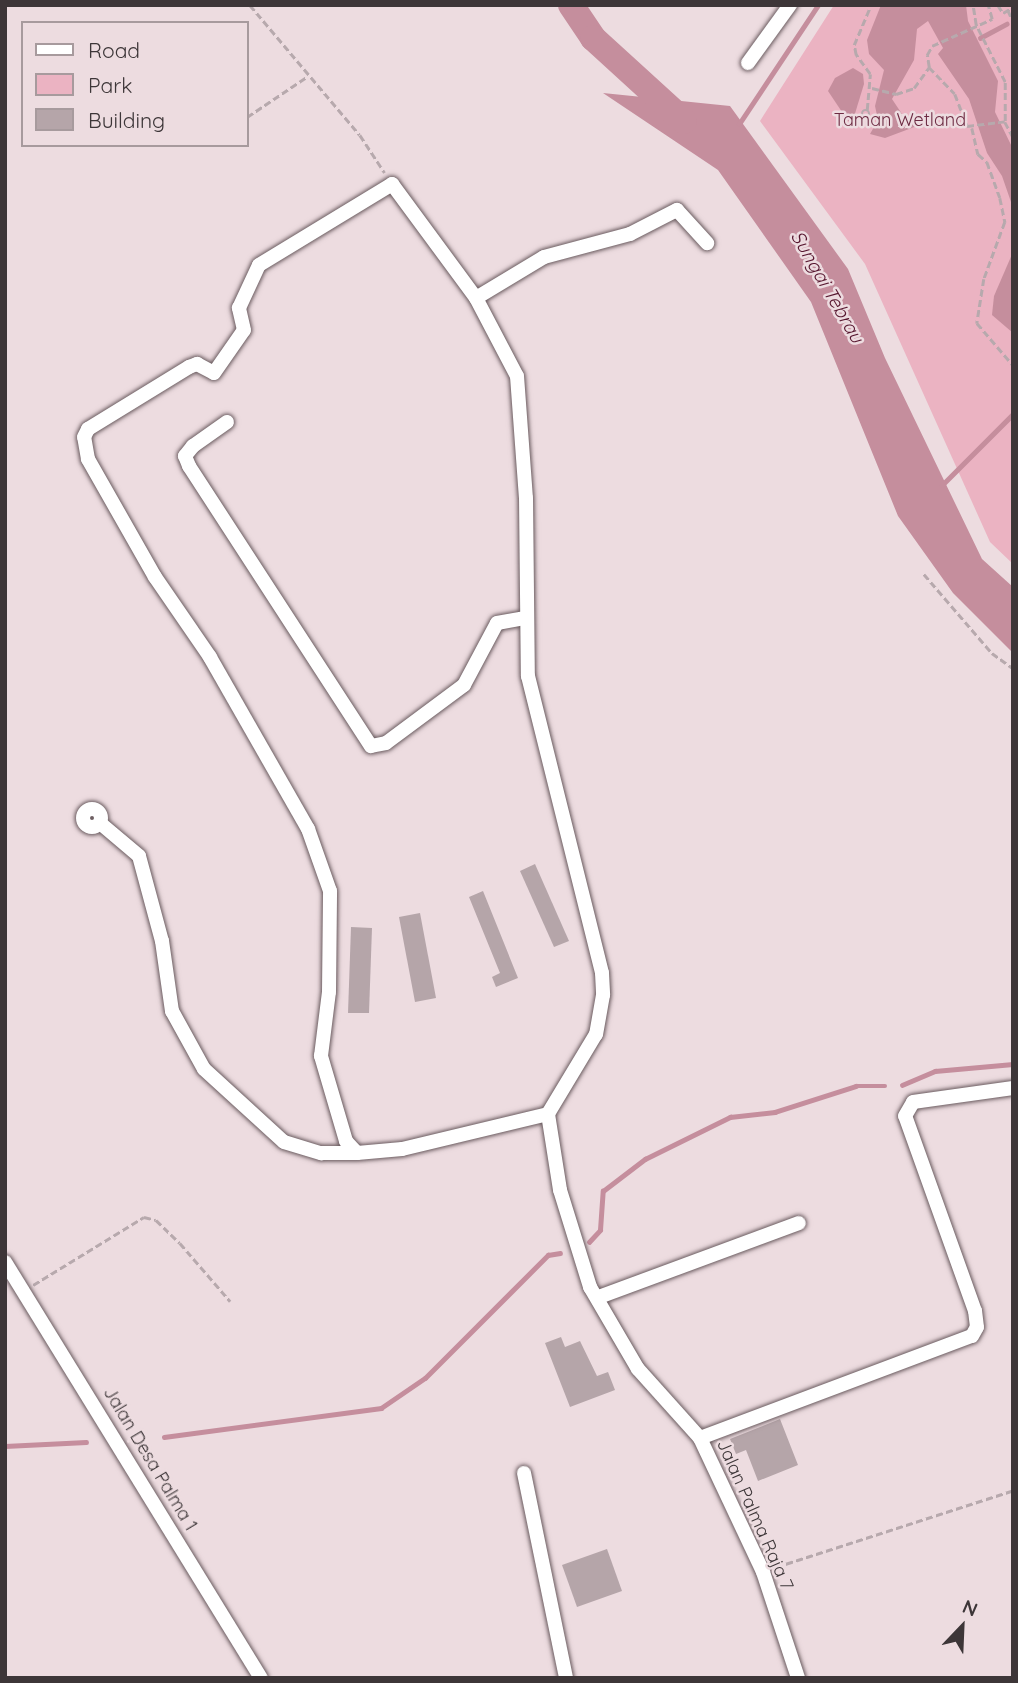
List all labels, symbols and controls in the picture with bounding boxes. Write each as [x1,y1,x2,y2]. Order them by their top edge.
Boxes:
legend [21,21,248,147]
text: Road [88,37,140,63]
text: Park [88,72,132,98]
text: Building [88,107,165,133]
park label: Taman Wetland [834,109,966,131]
water label: Sungai Tebrau [786,227,868,347]
street label: Jalan Desa Palma 1 [99,1383,201,1535]
street label: Jalan Palma Raja 7 [712,1436,798,1594]
north arrow [927,1592,997,1662]
text: N [959,1594,981,1621]

